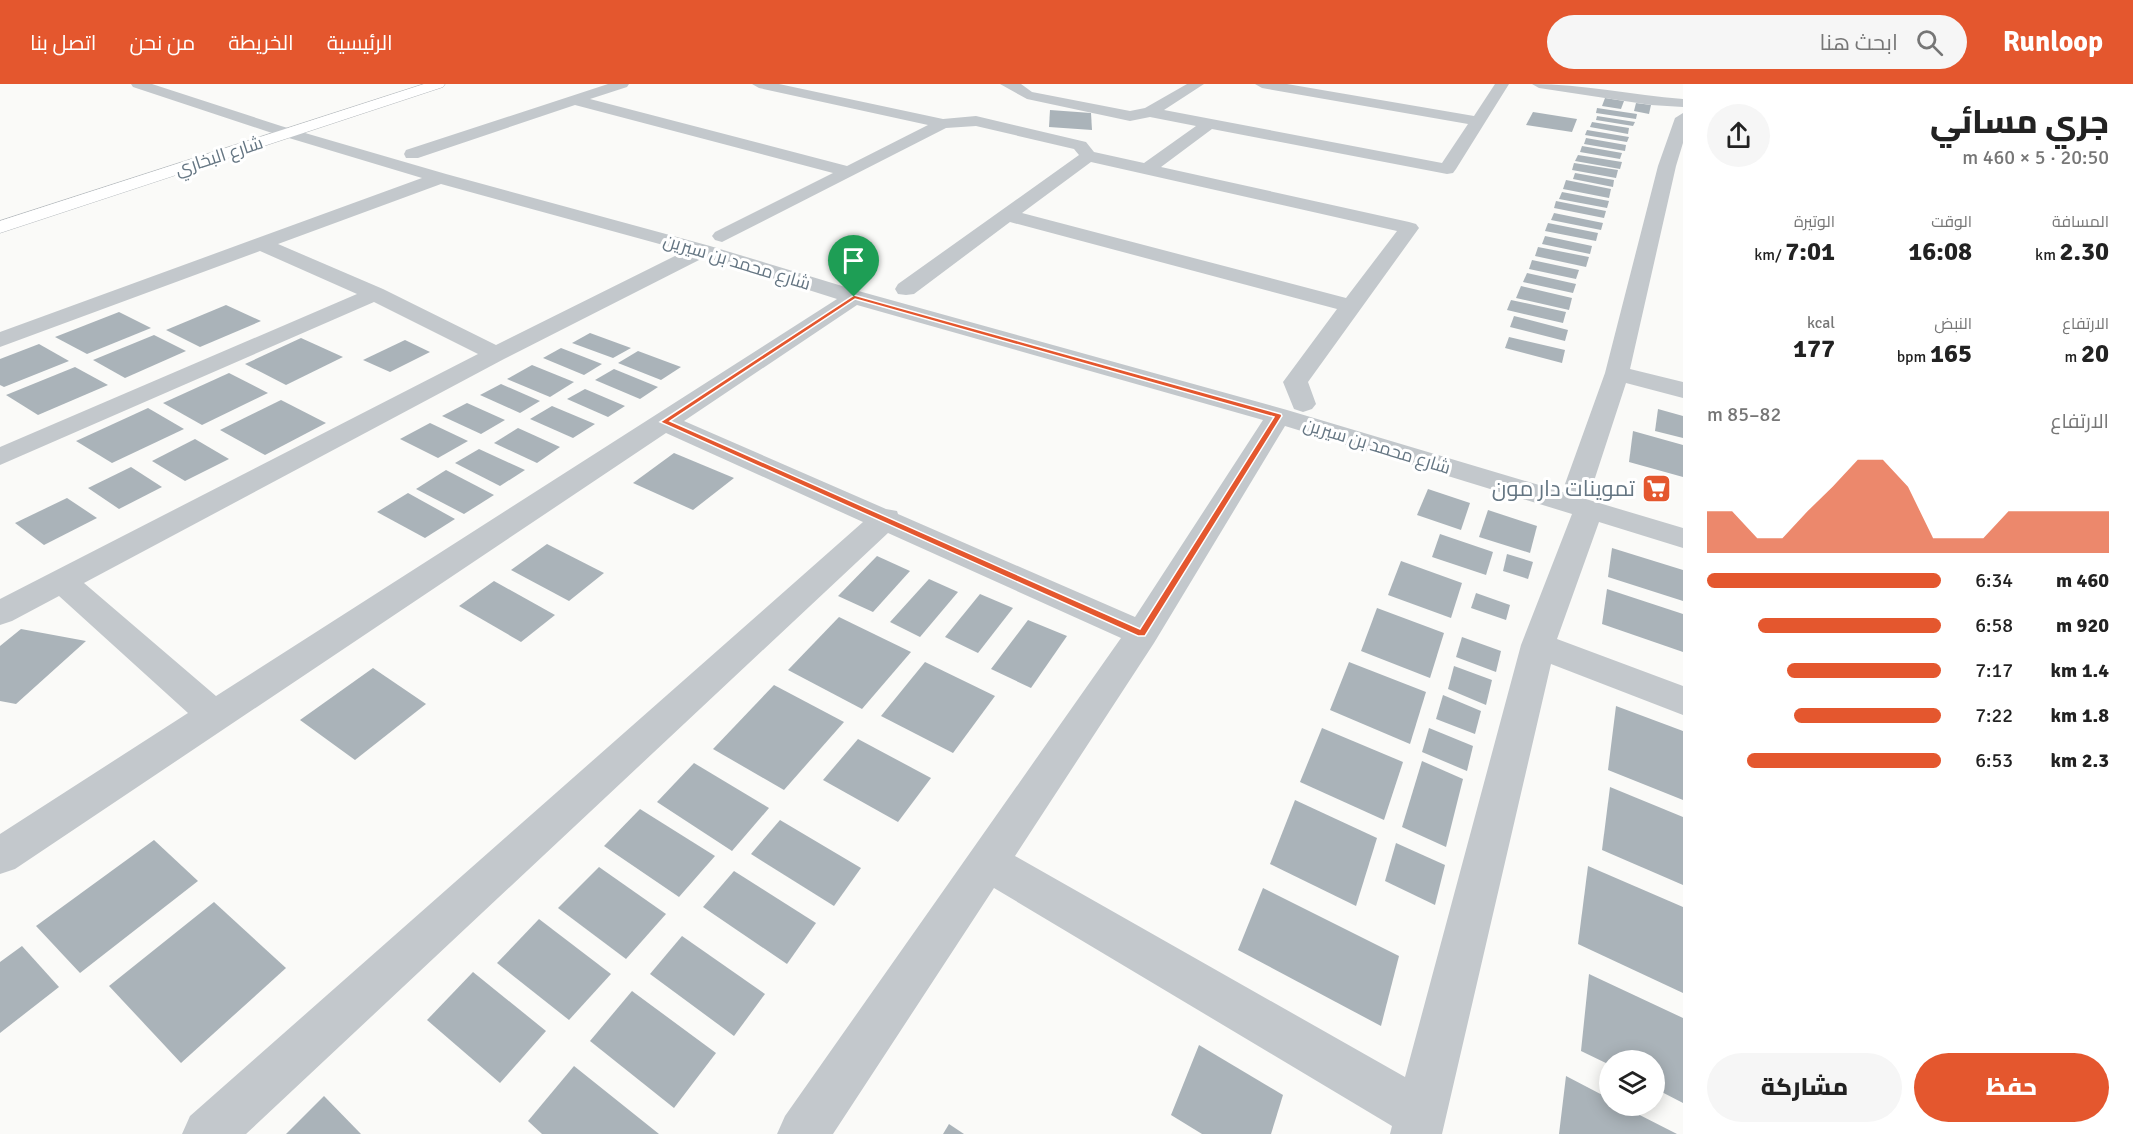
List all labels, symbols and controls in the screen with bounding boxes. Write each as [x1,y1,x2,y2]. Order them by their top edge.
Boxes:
search box [1547,15,1967,69]
text: Runloop [2003,25,2103,59]
icon: search [1913,26,1946,59]
text: ابحث هنا [1819,29,1898,56]
text: اتصل بنا [30,30,96,56]
text: من نحن [129,30,195,56]
text: الخريطة [228,30,294,56]
text: الرئيسية [327,30,393,56]
text: جري مسائي [1930,102,2109,143]
button: share [1707,104,1770,167]
street label: شارع البخاري [172,131,267,183]
text: 20:50 · 5 × 460 m [1962,145,2109,170]
text: الوتيرة [1794,212,1835,232]
text: الوقت [1931,212,1972,232]
text: المسافة [2052,212,2109,232]
street label: شارع محمد بن سيرين [660,229,813,296]
pin [828,235,879,297]
text: 7:01 [1785,236,1835,268]
text: 16:08 [1908,236,1972,268]
text: 2.30 [2059,236,2109,268]
icon: arrive [837,244,870,277]
text: /km [1754,245,1785,265]
text: km [2035,245,2059,265]
text: kcal [1807,313,1835,333]
text: النبض [1934,314,1972,334]
text: الارتفاع [2062,314,2109,334]
text: 177 [1793,333,1835,365]
text: 165 [1930,338,1972,370]
text: 20 [2081,338,2109,370]
text: bpm [1897,347,1930,367]
text: m [2065,347,2081,367]
text: 82–85 m [1707,402,1781,427]
text: الارتفاع [2050,409,2109,434]
street label: شارع محمد بن سيرين [1300,413,1453,480]
supermarket icon: تموينات دار مون [1640,472,1672,504]
place label: تموينات دار مون [1492,475,1635,502]
text: 6:34 [1975,568,2013,593]
text: 460 m [2056,568,2109,593]
text: 6:58 [1975,613,2013,638]
text: 920 m [2056,613,2109,638]
text: 7:17 [1975,658,2013,683]
text: 1.4 km [2051,658,2109,683]
text: 7:22 [1975,703,2013,728]
text: 1.8 km [2051,703,2109,728]
text: 6:53 [1975,748,2013,773]
text: 2.3 km [2051,748,2109,773]
map controls [1599,1050,1665,1116]
button: layers [1599,1050,1665,1116]
button: مشاركة [1707,1053,1902,1122]
button: حفظ [1914,1053,2109,1122]

